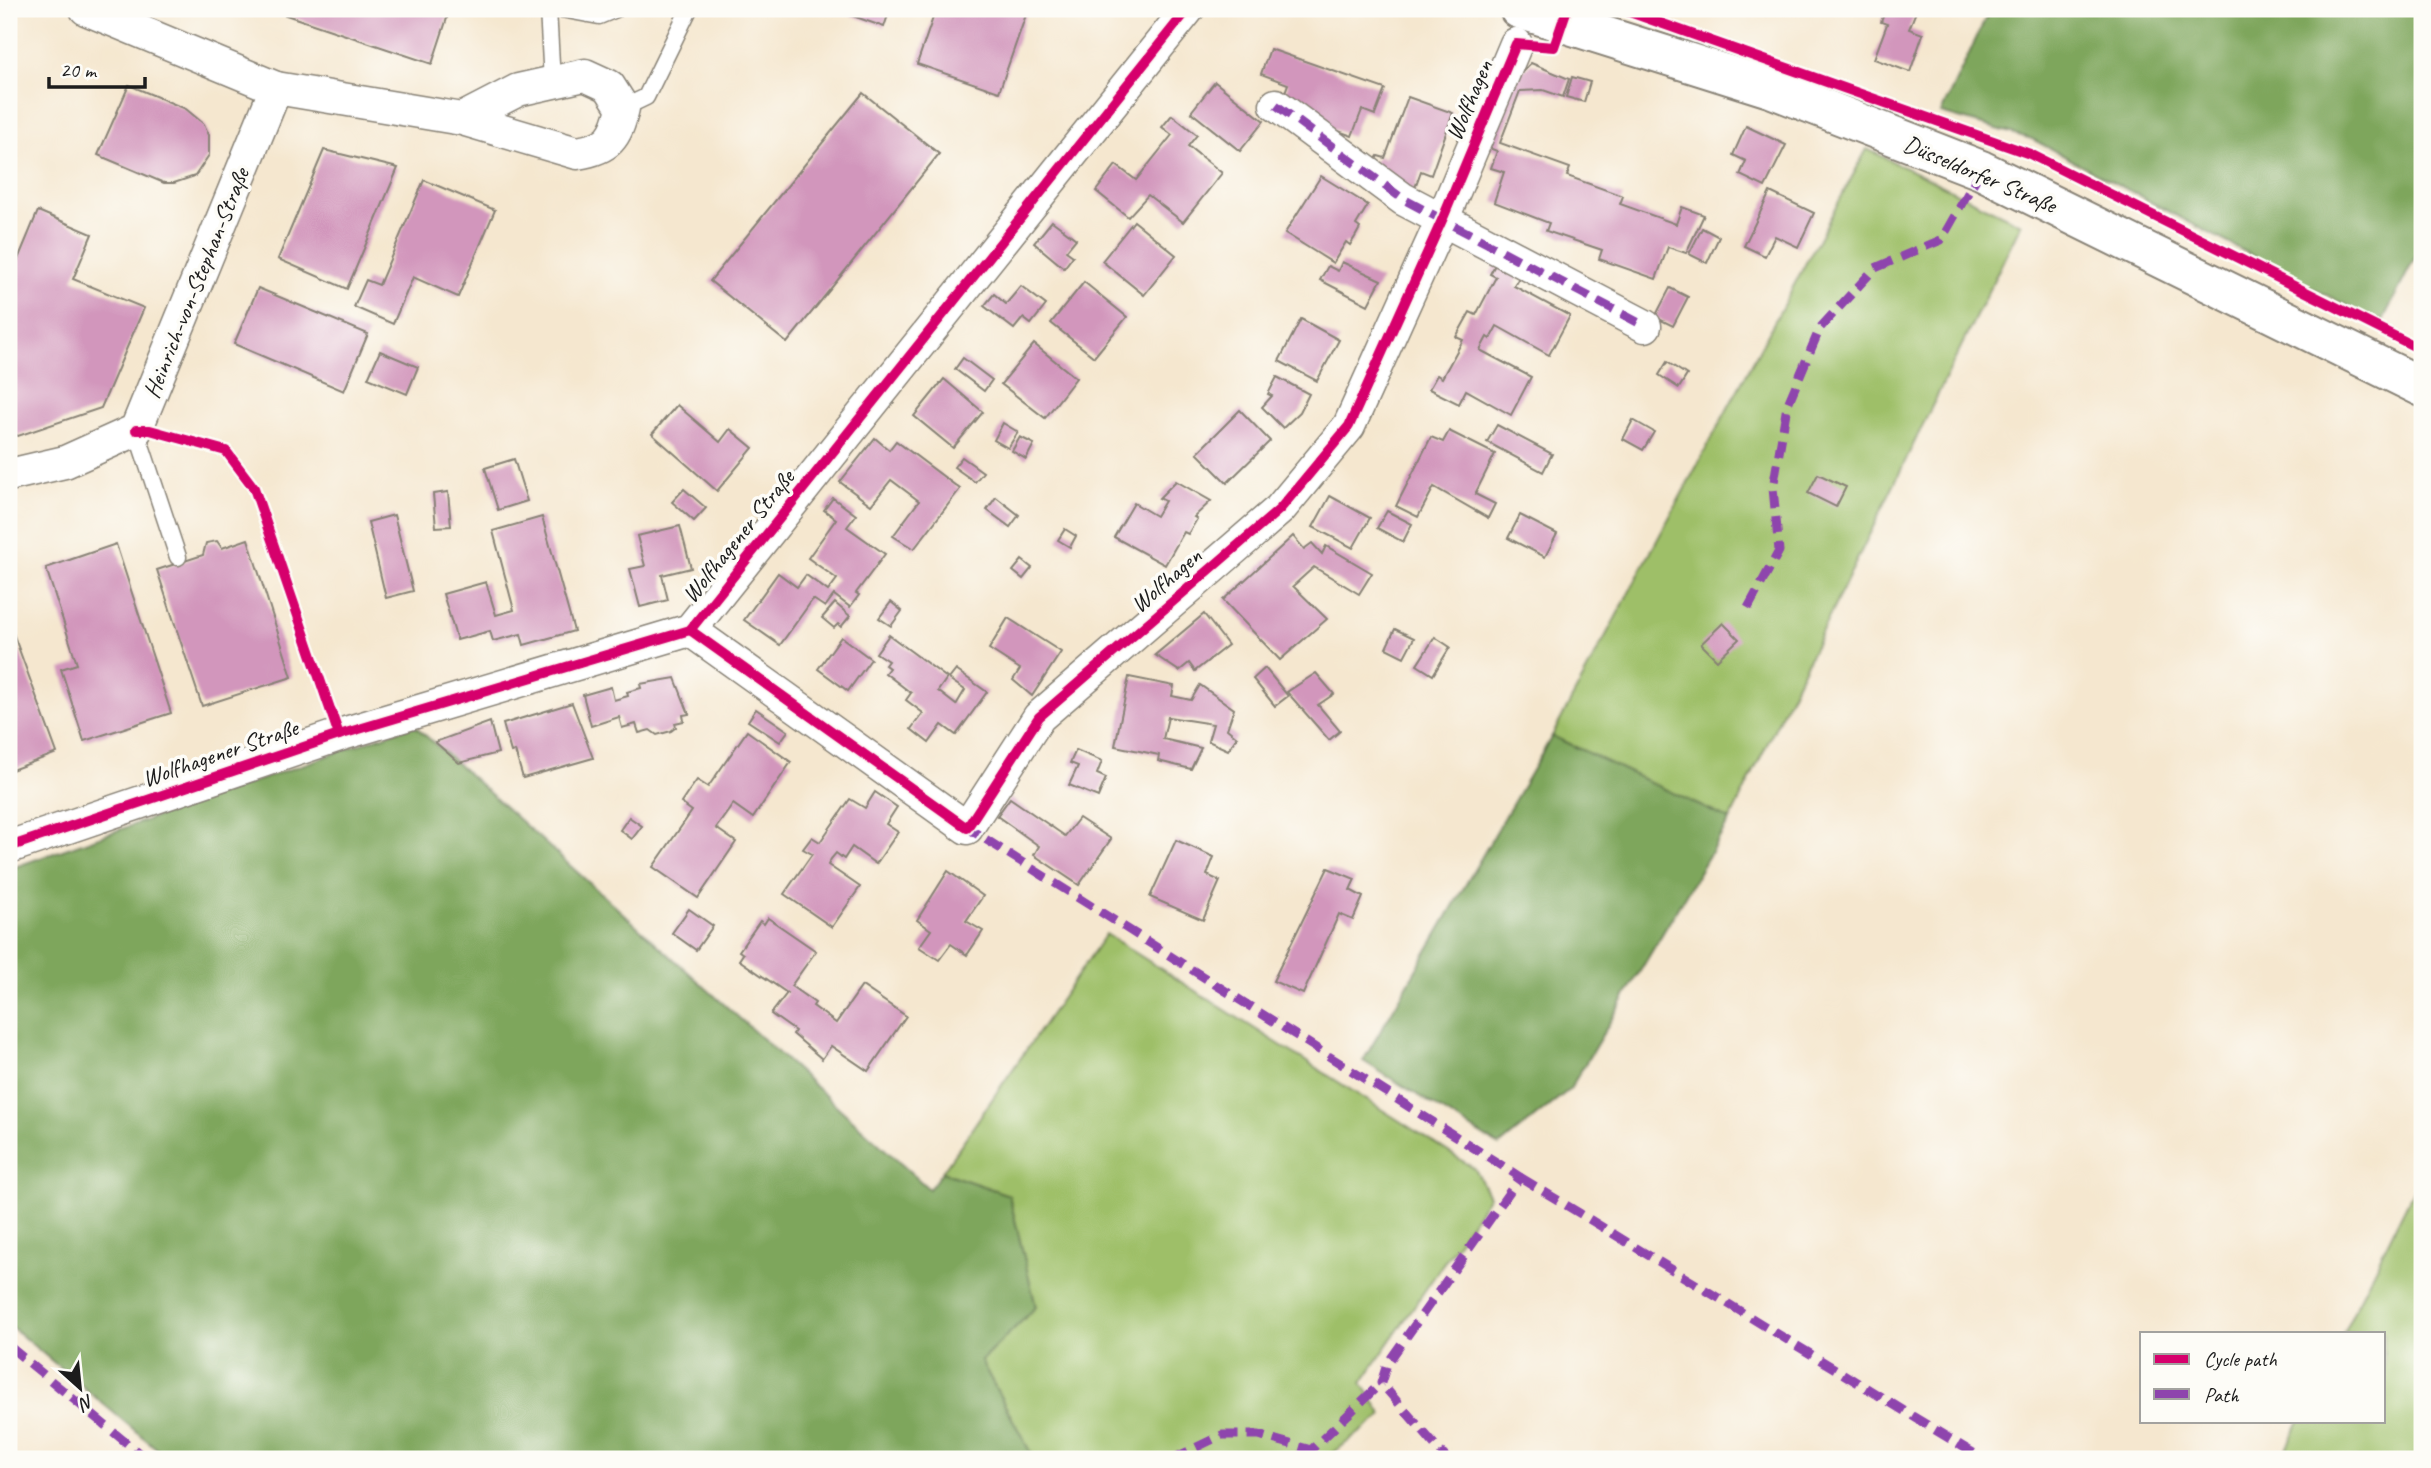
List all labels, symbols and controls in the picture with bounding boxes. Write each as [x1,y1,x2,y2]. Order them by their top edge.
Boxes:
scale bar [49,46,145,90]
street label: Wolfhagen [1439,55,1499,145]
text: 20 m [60,57,98,83]
street label: Düsseldorfer Straße [1899,128,2063,220]
street label: Heinrich-von-Stephan-Straße [136,162,257,402]
street label: Wolfhagener Straße [675,462,802,609]
street label: Wolfhagen [1124,541,1208,619]
street label: Wolfhagener Straße [138,712,304,794]
legend [2140,1332,2386,1422]
text: Cycle path [2204,1346,2277,1372]
north arrow [46,1352,116,1422]
text: Path [2204,1382,2240,1408]
text: N [74,1389,98,1417]

